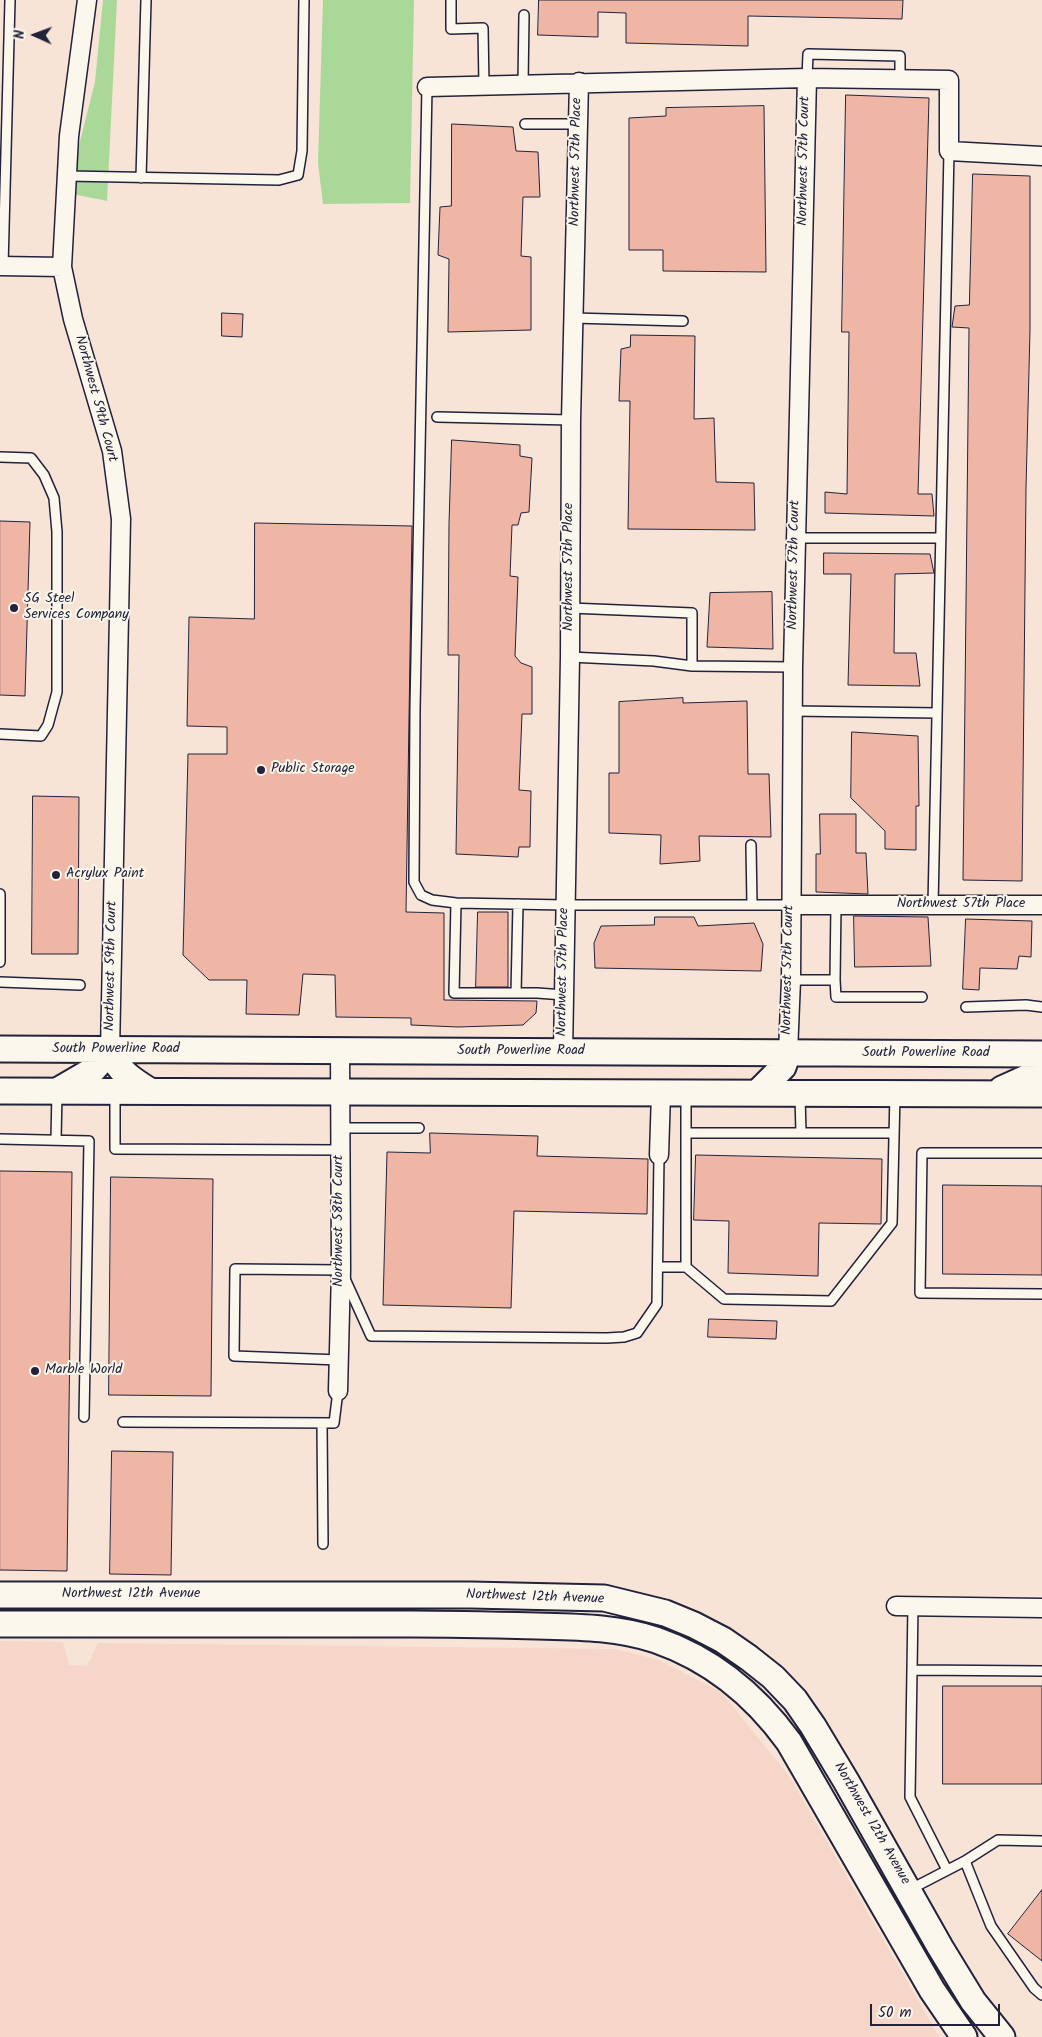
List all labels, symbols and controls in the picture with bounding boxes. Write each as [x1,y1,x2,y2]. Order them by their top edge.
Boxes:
north arrow [10,10,60,60]
text: N [9,30,31,39]
street label: Northwest 57th Court [795,96,815,226]
street label: Northwest 57th Place [567,97,587,227]
street label: Northwest 59th Court [70,334,120,464]
street label: Northwest 57th Court [785,500,805,630]
street label: Northwest 57th Place [562,503,578,631]
place label: SG Steel Services Company [24,592,129,624]
marker: SG Steel Services Company [8,602,20,614]
place label: Public Storage [271,762,355,778]
marker: Public Storage [255,764,267,776]
place label: Acrylux Paint [66,867,144,883]
marker: Acrylux Paint [50,869,62,881]
street label: Northwest 57th Place [897,897,1025,913]
street label: Northwest 59th Court [102,901,122,1031]
street label: Northwest 57th Court [779,905,799,1035]
street label: Northwest 57th Place [554,907,574,1037]
street label: South Powerline Road [52,1042,180,1058]
street label: South Powerline Road [457,1044,585,1060]
street label: South Powerline Road [862,1046,990,1062]
street label: Northwest 58th Court [332,1155,348,1287]
place label: Marble World [45,1363,122,1379]
marker: Marble World [29,1365,41,1377]
street label: Northwest 12th Avenue [62,1587,200,1603]
street label: Northwest 12th Avenue [466,1587,604,1609]
street label: Northwest 12th Avenue [829,1760,913,1888]
scale bar [872,1994,1002,2026]
text: 50 m [878,2001,912,2025]

